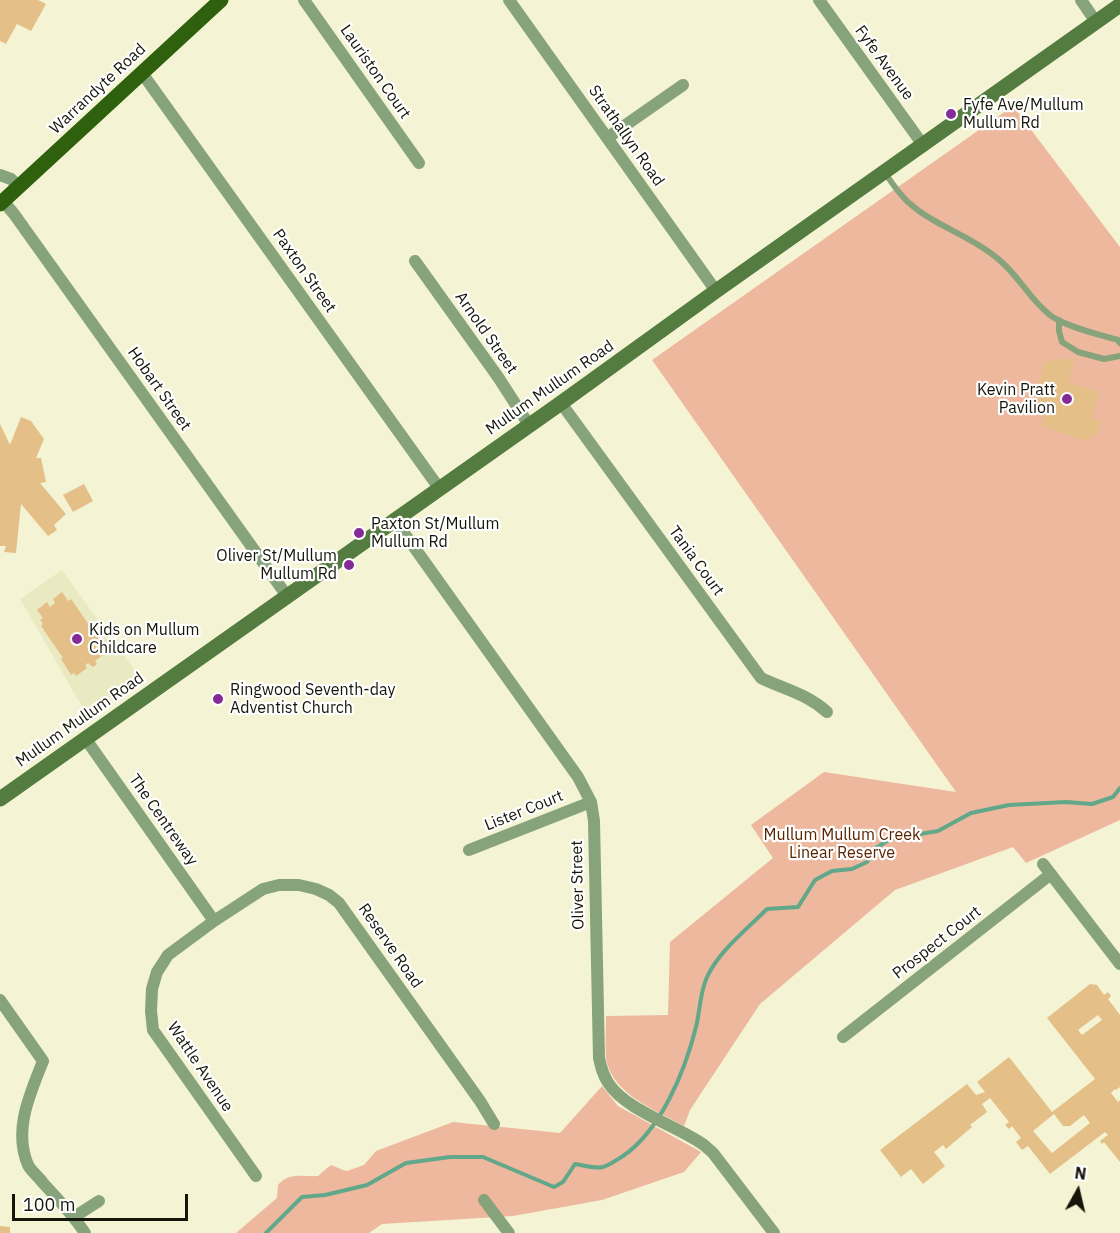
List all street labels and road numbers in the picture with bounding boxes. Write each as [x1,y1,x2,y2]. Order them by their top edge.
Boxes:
street label: Lauriston Court [336,21,414,123]
street label: Fyfe Avenue [850,22,918,104]
street label: Warrandyte Road [46,40,150,138]
street label: Strathallyn Road [584,82,668,190]
street label: Paxton Street [268,226,340,316]
street label: Arnold Street [451,288,521,378]
street label: Mullum Mullum Road [482,337,618,439]
street label: Hobart Street [123,344,195,434]
street label: Tania Court [664,522,728,600]
street label: Mullum Mullum Road [12,669,148,771]
street label: The Centreway [124,771,202,869]
street label: Lister Court [482,787,566,835]
street label: Oliver Street [568,840,588,930]
street label: Reserve Road [354,900,426,992]
street label: Prospect Court [889,902,985,984]
street label: Wattle Avenue [163,1018,237,1116]

